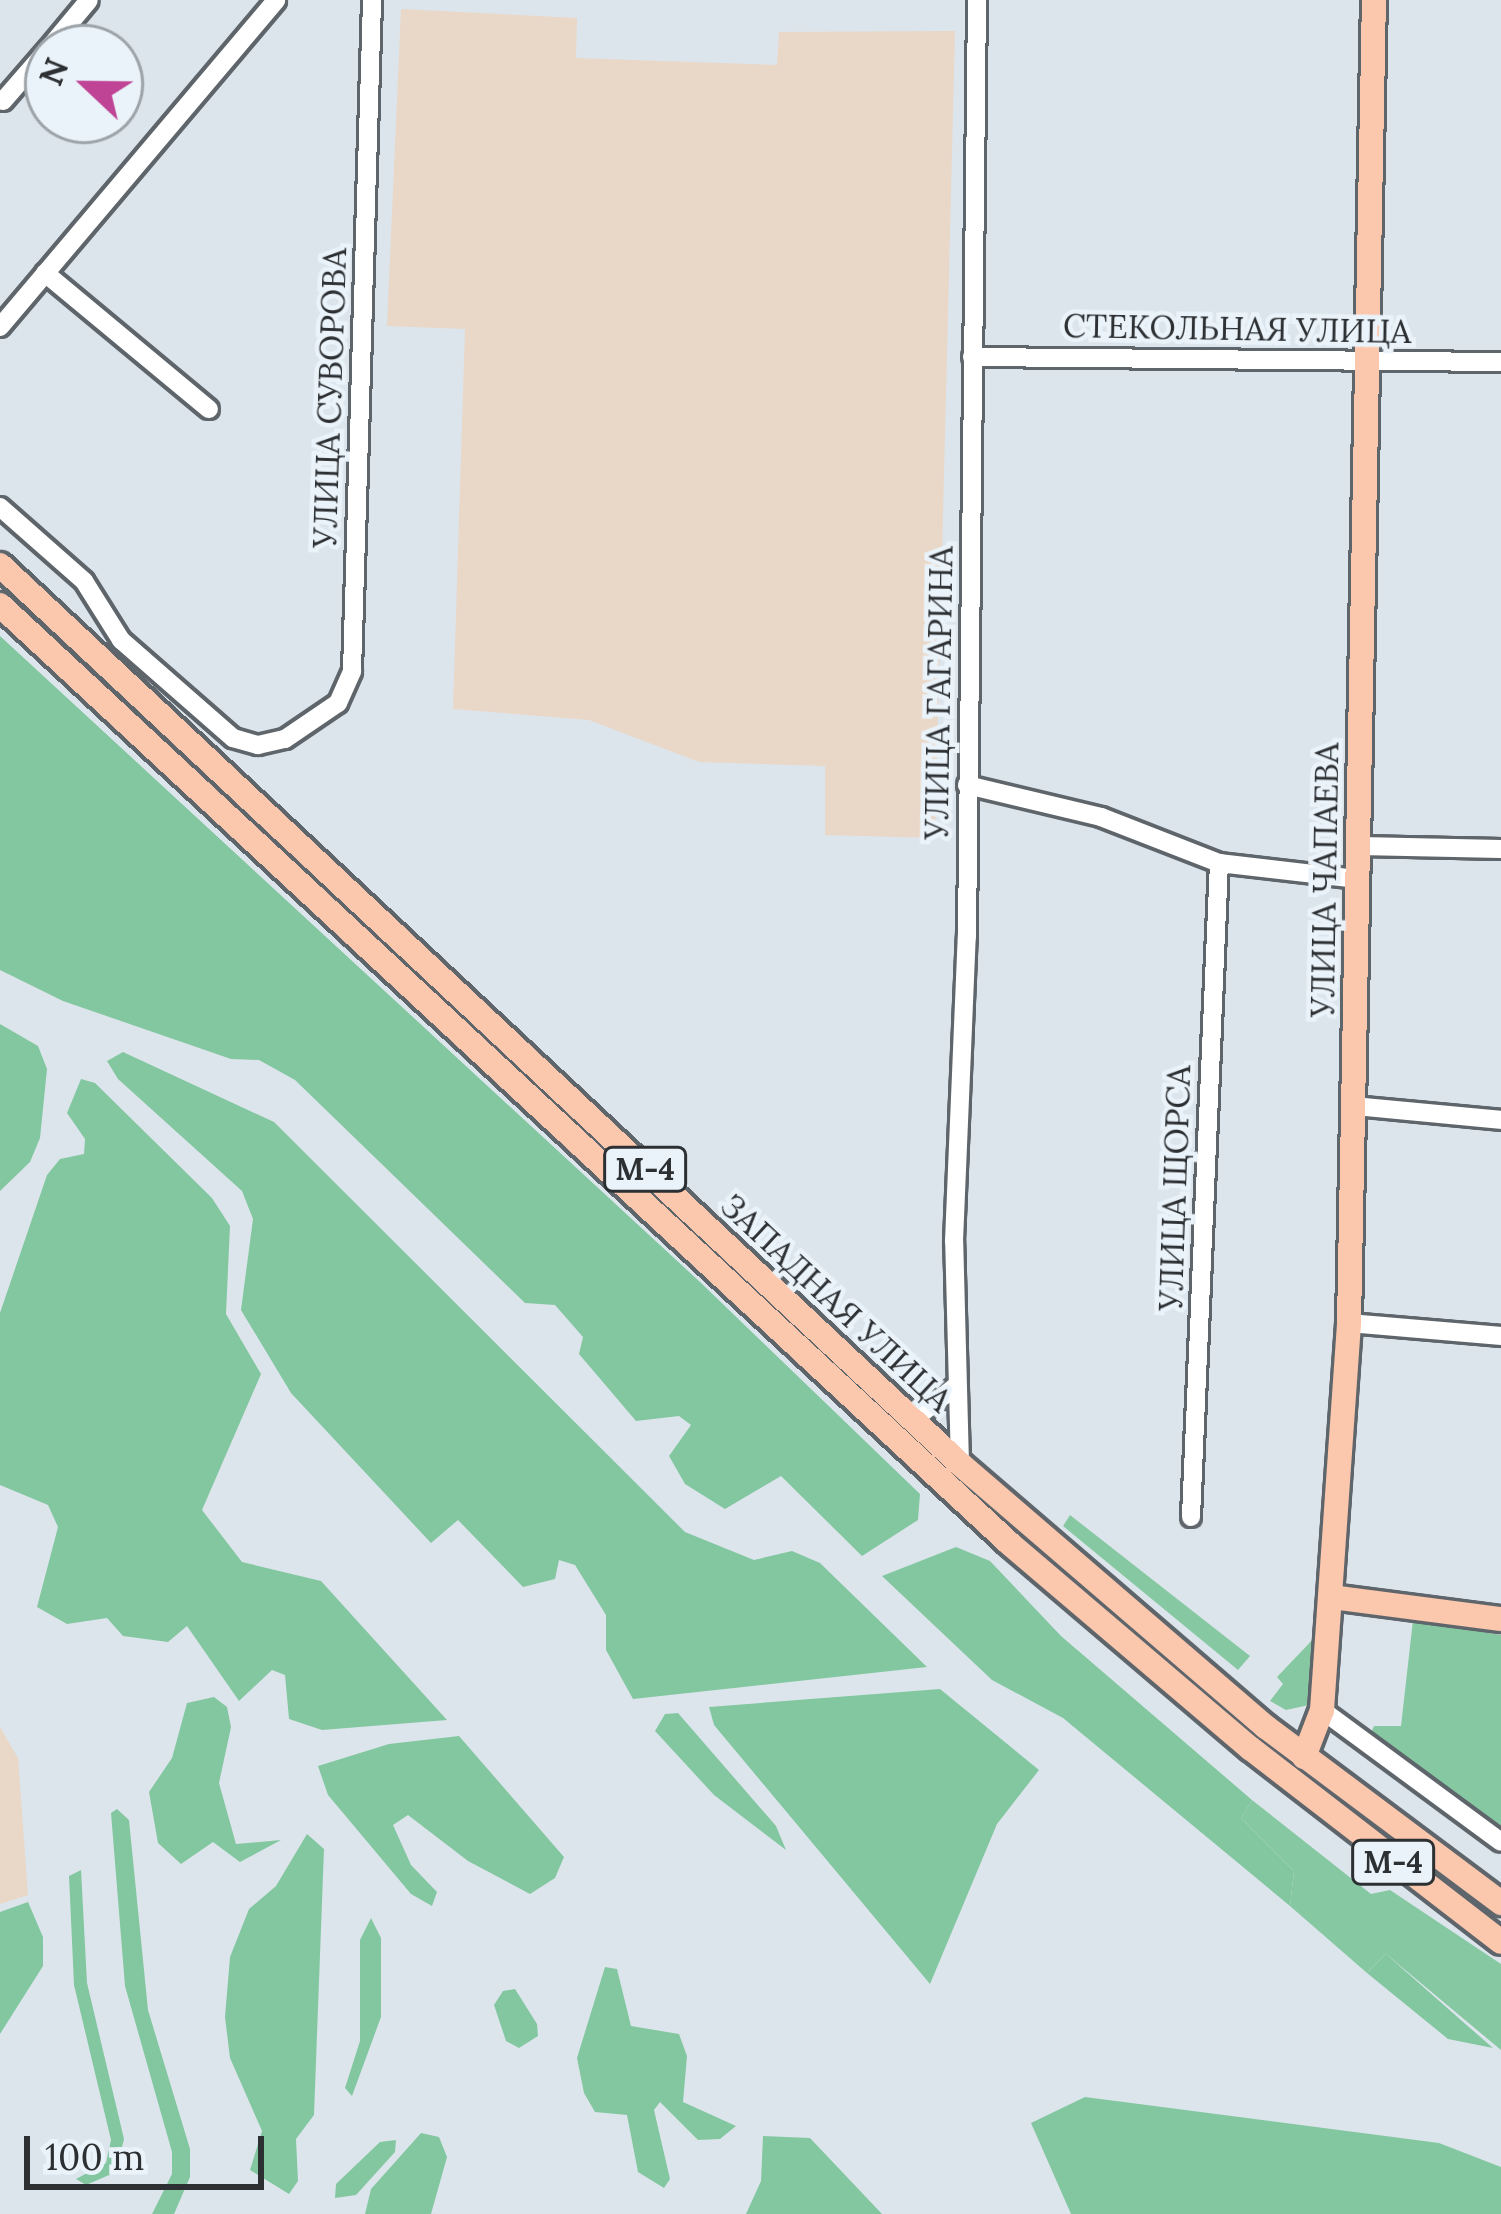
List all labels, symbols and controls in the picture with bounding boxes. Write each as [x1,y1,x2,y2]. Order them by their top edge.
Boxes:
north arrow [24,24,144,144]
text: N [29,52,78,91]
street label: УЛИЦА СУВОРОВА [305,247,355,549]
street label: СТЕКОЛЬНАЯ УЛИЦА [1063,306,1411,352]
street label: УЛИЦА ГАГАРИНА [917,546,961,840]
street label: УЛИЦА ЧАПАЕВА [1303,742,1347,1018]
street label: УЛИЦА ЩОРСА [1151,1065,1199,1311]
road number: М-4 [603,1145,687,1193]
street label: ЗАПАДНАЯ УЛИЦА [712,1186,960,1420]
road number: М-4 [1351,1838,1435,1886]
scale bar [30,2112,270,2186]
text: 100 m [45,2134,144,2180]

